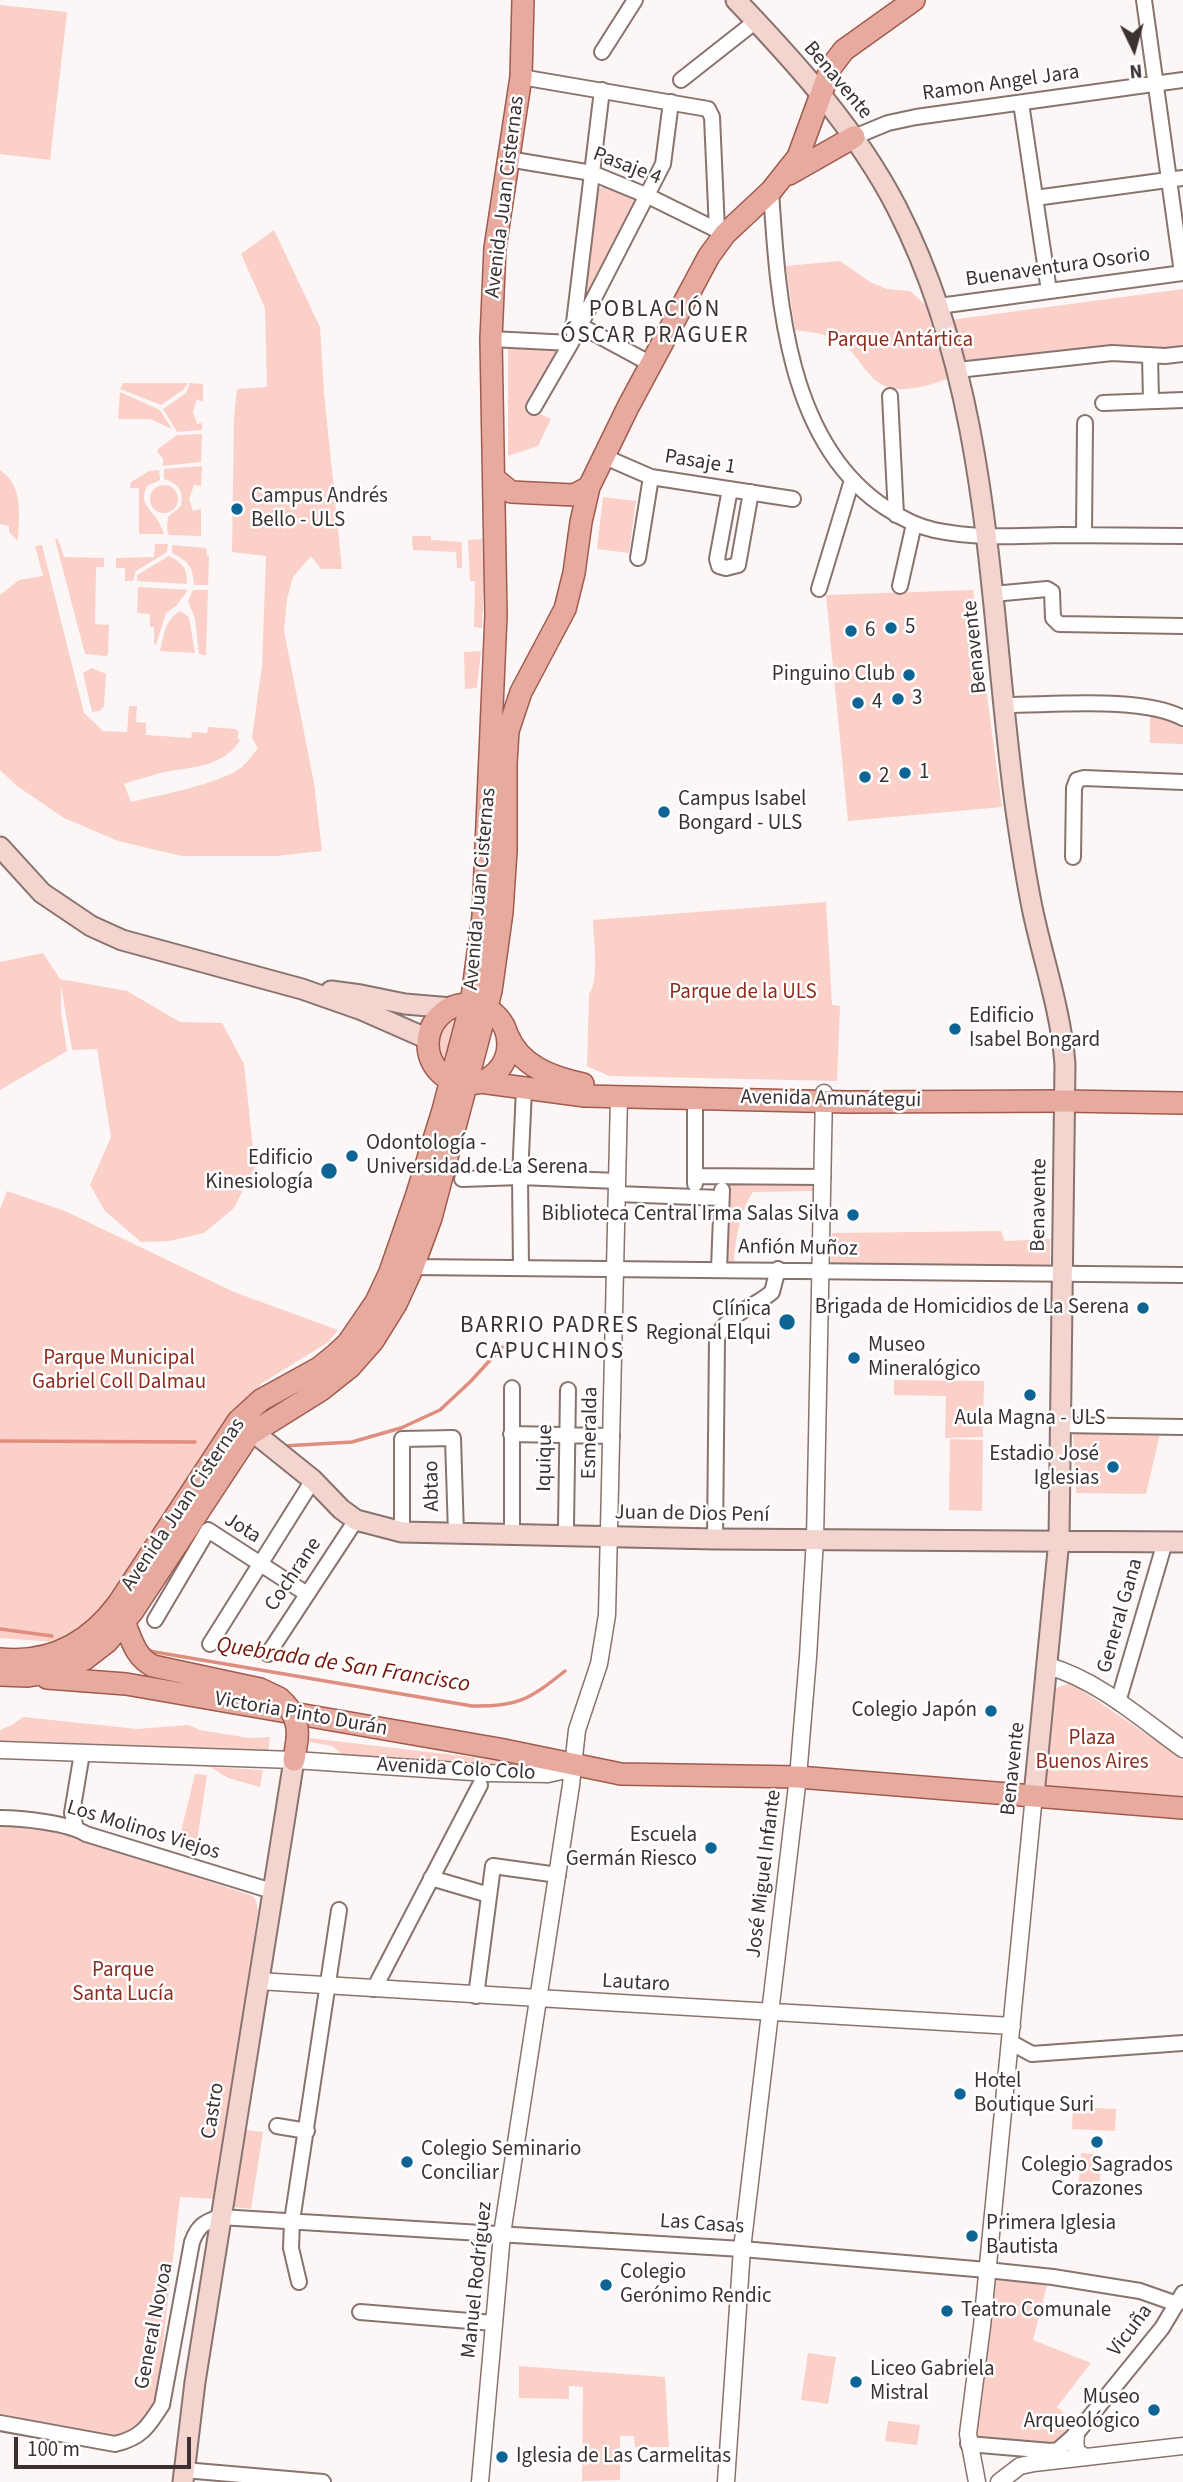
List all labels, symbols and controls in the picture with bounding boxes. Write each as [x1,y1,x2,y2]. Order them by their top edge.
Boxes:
north arrow [1099,14,1169,84]
street label: Benavente [797,37,877,125]
text: N [1128,56,1143,84]
street label: Ramon Angel Jara [921,61,1081,107]
street label: Avenida Juan Cisternas [481,95,531,299]
street label: Pasaje 4 [589,142,665,192]
street label: Buenaventura Osorio [964,243,1152,293]
district label: POBLACIÓN ÓSCAR PRAGUER [562,297,748,351]
park label: Parque Antártica [827,328,973,354]
street label: Pasaje 1 [663,445,737,481]
place label: Campus Andrés Bello - ULS [251,484,388,534]
marker: Campus Andrés Bello - ULS [229,501,245,517]
street label: Benavente [959,599,993,695]
place label: 5 [905,615,915,641]
place label: 6 [865,618,875,644]
marker: 5 [883,620,899,636]
marker: 6 [843,623,859,639]
place label: Pinguino Club [772,662,895,688]
marker: Pinguino Club [901,667,917,683]
place label: 3 [912,686,922,712]
place label: 4 [872,690,882,716]
marker: 3 [890,691,906,707]
marker: 4 [850,695,866,711]
place label: 1 [919,760,929,786]
place label: 2 [879,764,889,790]
marker: 1 [897,765,913,781]
marker: 2 [857,769,873,785]
street label: Avenida Juan Cisternas [460,787,502,991]
place label: Campus Isabel Bongard - ULS [678,787,806,837]
marker: Campus Isabel Bongard - ULS [656,804,672,820]
park label: Parque de la ULS [669,980,817,1006]
place label: Edificio Isabel Bongard [969,1004,1100,1054]
marker: Edificio Isabel Bongard [947,1021,963,1037]
street label: Avenida Amunátegui [740,1086,922,1114]
place label: Odontología - Universidad de La Serena [366,1131,588,1181]
place label: Edificio Kinesiología [205,1146,313,1196]
marker: Odontología - Universidad de La Serena [344,1148,360,1164]
street label: Benavente [1027,1158,1053,1252]
marker: Edificio Kinesiología [319,1161,339,1181]
place label: Biblioteca Central Irma Salas Silva [542,1202,839,1228]
marker: Biblioteca Central Irma Salas Silva [845,1207,861,1223]
street label: Anfión Muñoz [738,1235,858,1263]
place label: Brigada de Homicidios de La Serena [815,1295,1129,1321]
place label: Clínica Regional Elqui [646,1297,771,1347]
marker: Brigada de Homicidios de La Serena [1135,1300,1151,1316]
marker: Clínica Regional Elqui [777,1312,797,1332]
district label: BARRIO PADRES CAPUCHINOS [462,1313,638,1367]
place label: Museo Mineralógico [868,1333,981,1383]
park label: Parque Municipal Gabriel Coll Dalmau [32,1346,206,1396]
marker: Museo Mineralógico [846,1350,862,1366]
street label: Esmeralda [578,1386,604,1480]
marker: Aula Magna - ULS [1022,1387,1038,1403]
place label: Aula Magna - ULS [955,1406,1105,1432]
street label: Avenida Juan Cisternas [117,1414,251,1596]
street label: Iquique [533,1424,559,1492]
place label: Estadio José Iglesias [989,1442,1099,1492]
marker: Estadio José Iglesias [1105,1459,1121,1475]
street label: Abtao [420,1460,446,1512]
street label: Juan de Dios Pení [614,1501,770,1529]
street label: Jota [219,1508,265,1550]
street label: Cochrane [260,1533,328,1617]
street label: General Gana [1093,1556,1149,1676]
water label: Quebrada de San Francisco [214,1632,472,1700]
street label: Victoria Pinto Durán [213,1687,389,1743]
place label: Colegio Japón [852,1698,977,1724]
marker: Colegio Japón [983,1703,999,1719]
street label: Benavente [997,1721,1031,1817]
park label: Plaza Buenos Aires [1036,1726,1148,1776]
street label: Avenida Colo Colo [376,1753,536,1787]
street label: José Miguel Infante [742,1788,788,1960]
street label: Los Molinos Viejos [63,1796,223,1866]
place label: Escuela Germán Riesco [566,1823,697,1873]
marker: Escuela Germán Riesco [703,1840,719,1856]
park label: Parque Santa Lucía [72,1958,174,2008]
street label: Lautaro [601,1970,671,1998]
place label: Hotel Boutique Suri [974,2069,1094,2119]
street label: Castro [197,2081,231,2141]
marker: Hotel Boutique Suri [952,2086,968,2102]
marker: Colegio Sagrados Corazones [1089,2134,1105,2150]
place label: Colegio Seminario Conciliar [421,2137,581,2187]
place label: Colegio Sagrados Corazones [1021,2153,1173,2203]
marker: Colegio Seminario Conciliar [399,2154,415,2170]
street label: Manuel Rodríguez [457,2200,499,2360]
street label: Las Casas [659,2209,745,2241]
place label: Primera Iglesia Bautista [986,2211,1116,2261]
marker: Primera Iglesia Bautista [964,2228,980,2244]
place label: Colegio Gerónimo Rendic [620,2260,772,2310]
street label: General Novoa [130,2261,180,2391]
marker: Colegio Gerónimo Rendic [598,2277,614,2293]
place label: Teatro Comunale [961,2298,1111,2324]
street label: Vicuña [1103,2300,1159,2362]
marker: Teatro Comunale [939,2303,955,2319]
place label: Liceo Gabriela Mistral [870,2357,994,2407]
marker: Liceo Gabriela Mistral [848,2374,864,2390]
place label: Museo Arqueológico [1024,2385,1140,2435]
marker: Museo Arqueológico [1146,2402,1162,2418]
scale bar [18,2422,194,2466]
text: 100 m [27,2434,80,2464]
place label: Iglesia de Las Carmelitas [516,2444,731,2470]
marker: Iglesia de Las Carmelitas [494,2449,510,2465]

